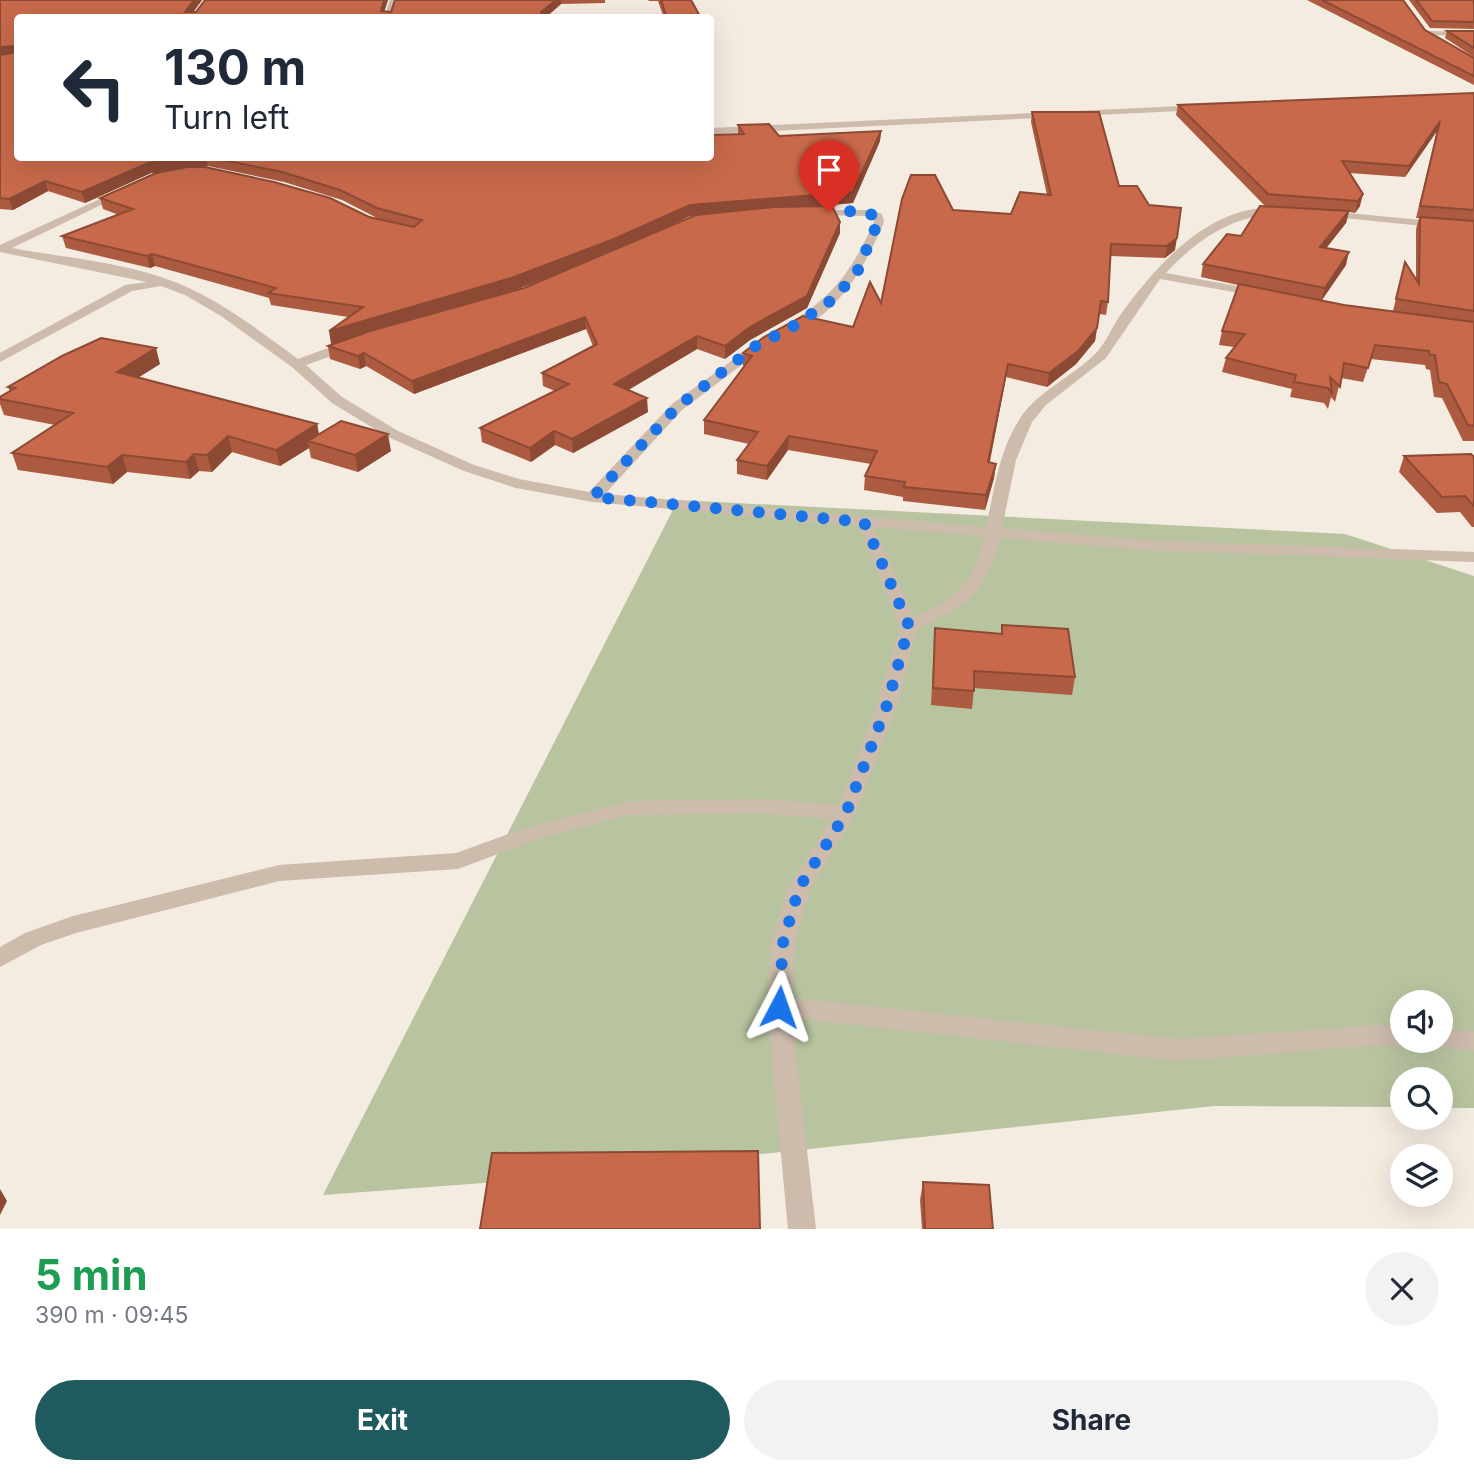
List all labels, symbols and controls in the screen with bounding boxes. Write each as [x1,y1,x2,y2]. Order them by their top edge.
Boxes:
text: 130 m [164,38,306,97]
icon: left [49,42,140,133]
text: Turn left [164,98,289,137]
pin [799,140,859,212]
icon: arrive [810,151,848,189]
position arrow [742,970,816,1044]
map controls [1390,990,1453,1207]
button: sound [1390,990,1453,1053]
button: search [1390,1067,1453,1130]
button: layers [1390,1144,1453,1207]
text: 5 min [35,1249,148,1300]
button: close [1365,1252,1439,1326]
text: 390 m · 09:45 [35,1301,188,1329]
button: Exit [35,1380,730,1460]
button: Share [744,1380,1439,1460]

